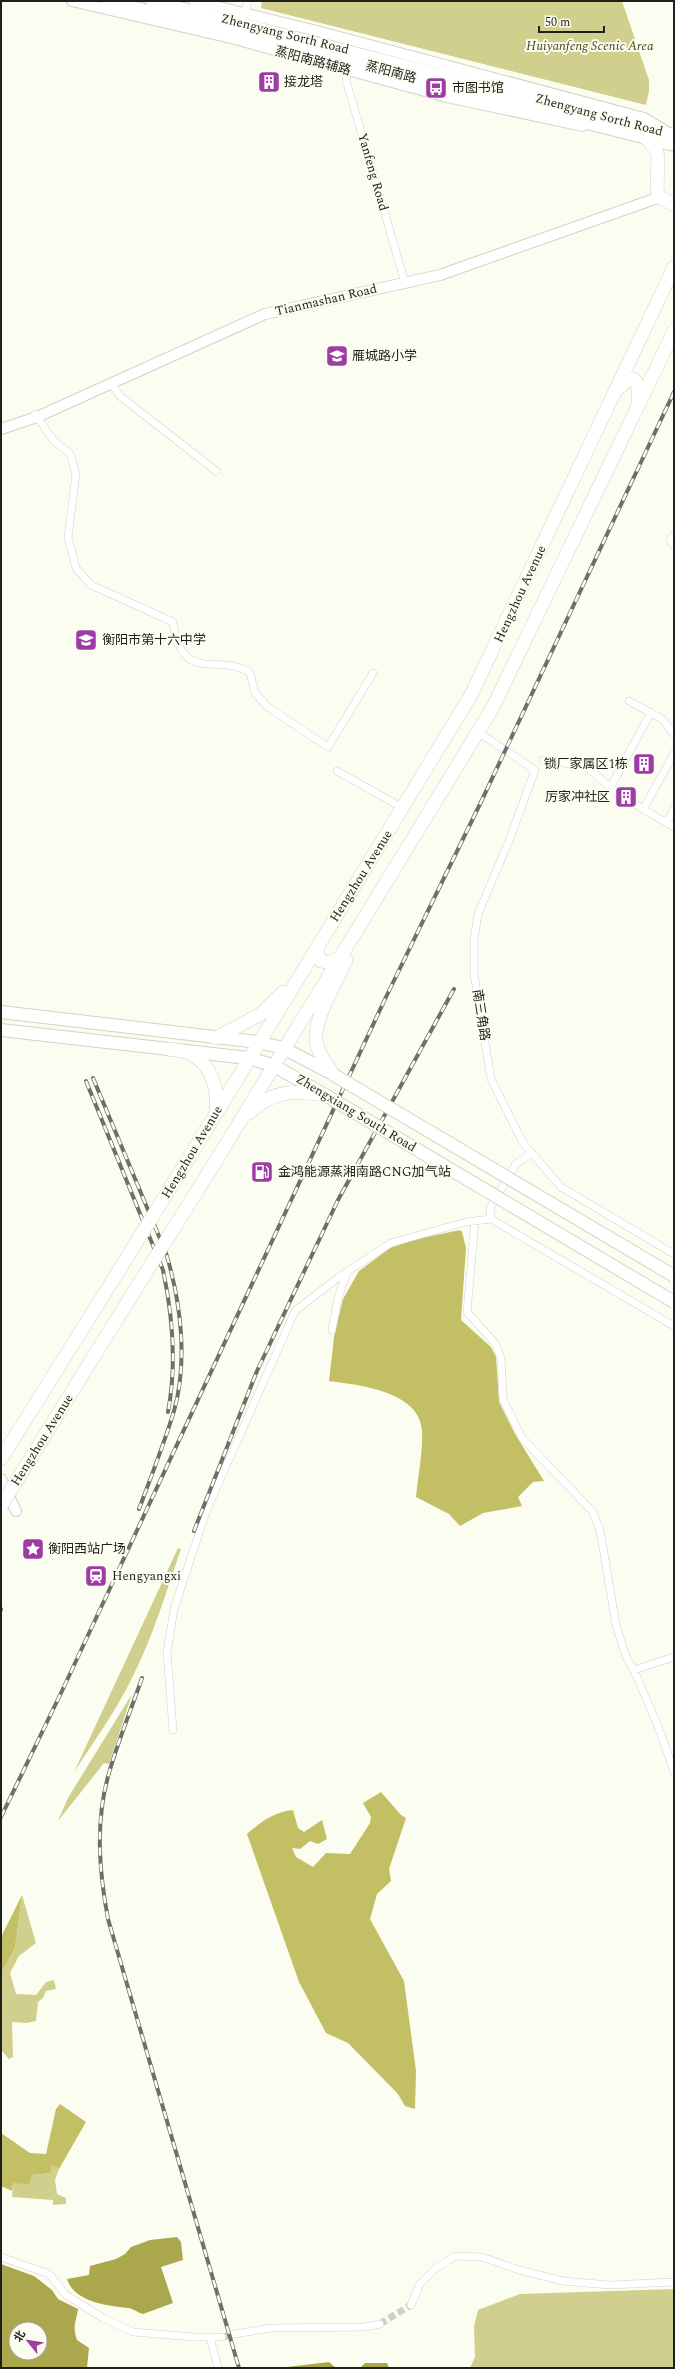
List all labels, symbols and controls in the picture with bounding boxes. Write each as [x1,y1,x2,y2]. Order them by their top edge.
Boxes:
street label: Zhengyang Sorth Road [219,8,351,60]
scale bar [539,8,604,34]
text: 50 m [545,13,570,32]
park label: Huiyanfeng Scenic Area [526,36,654,56]
street label: 蒸阳南路辅路 [273,41,353,81]
street label: 蒸阳南路 [363,56,419,88]
building icon: 接龙塔 [256,69,282,95]
place label: 接龙塔 [284,72,323,92]
bus stop icon: 市图书馆 [423,75,449,101]
place label: 市图书馆 [452,78,504,98]
street label: Zhengyang Sorth Road [533,88,665,142]
street label: Yanfeng Road [352,131,394,213]
street label: Tianmashan Road [273,279,379,321]
school or university icon: 雁城路小学 [324,343,350,369]
place label: 雁城路小学 [352,346,417,366]
street label: Hengzhou Avenue [489,542,551,646]
school or university icon: 衡阳市第十六中学 [73,627,99,653]
place label: 衡阳市第十六中学 [102,630,206,650]
building icon: 锁厂家属区1栋 [631,751,657,777]
place label: 锁厂家属区1栋 [543,754,628,774]
building icon: 厉家冲社区 [613,784,639,810]
place label: 厉家冲社区 [545,787,610,807]
street label: Hengzhou Avenue [325,826,397,926]
street label: 南三角路 [467,988,495,1042]
street label: Zhengxiang South Road [292,1069,420,1157]
street label: Hengzhou Avenue [156,1102,228,1202]
fuel station icon: 金鸿能源蒸湘南路CNG加气站 [249,1159,275,1185]
place label: 金鸿能源蒸湘南路CNG加气站 [278,1162,451,1182]
street label: Hengzhou Avenue [6,1390,78,1490]
place icon: 衡阳西站广场 [20,1536,46,1562]
place label: 衡阳西站广场 [48,1539,126,1559]
station icon: Hengyangxi [83,1563,109,1589]
place label: Hengyangxi [112,1566,181,1586]
north arrow [8,2321,48,2361]
text: 北 [10,2327,30,2345]

